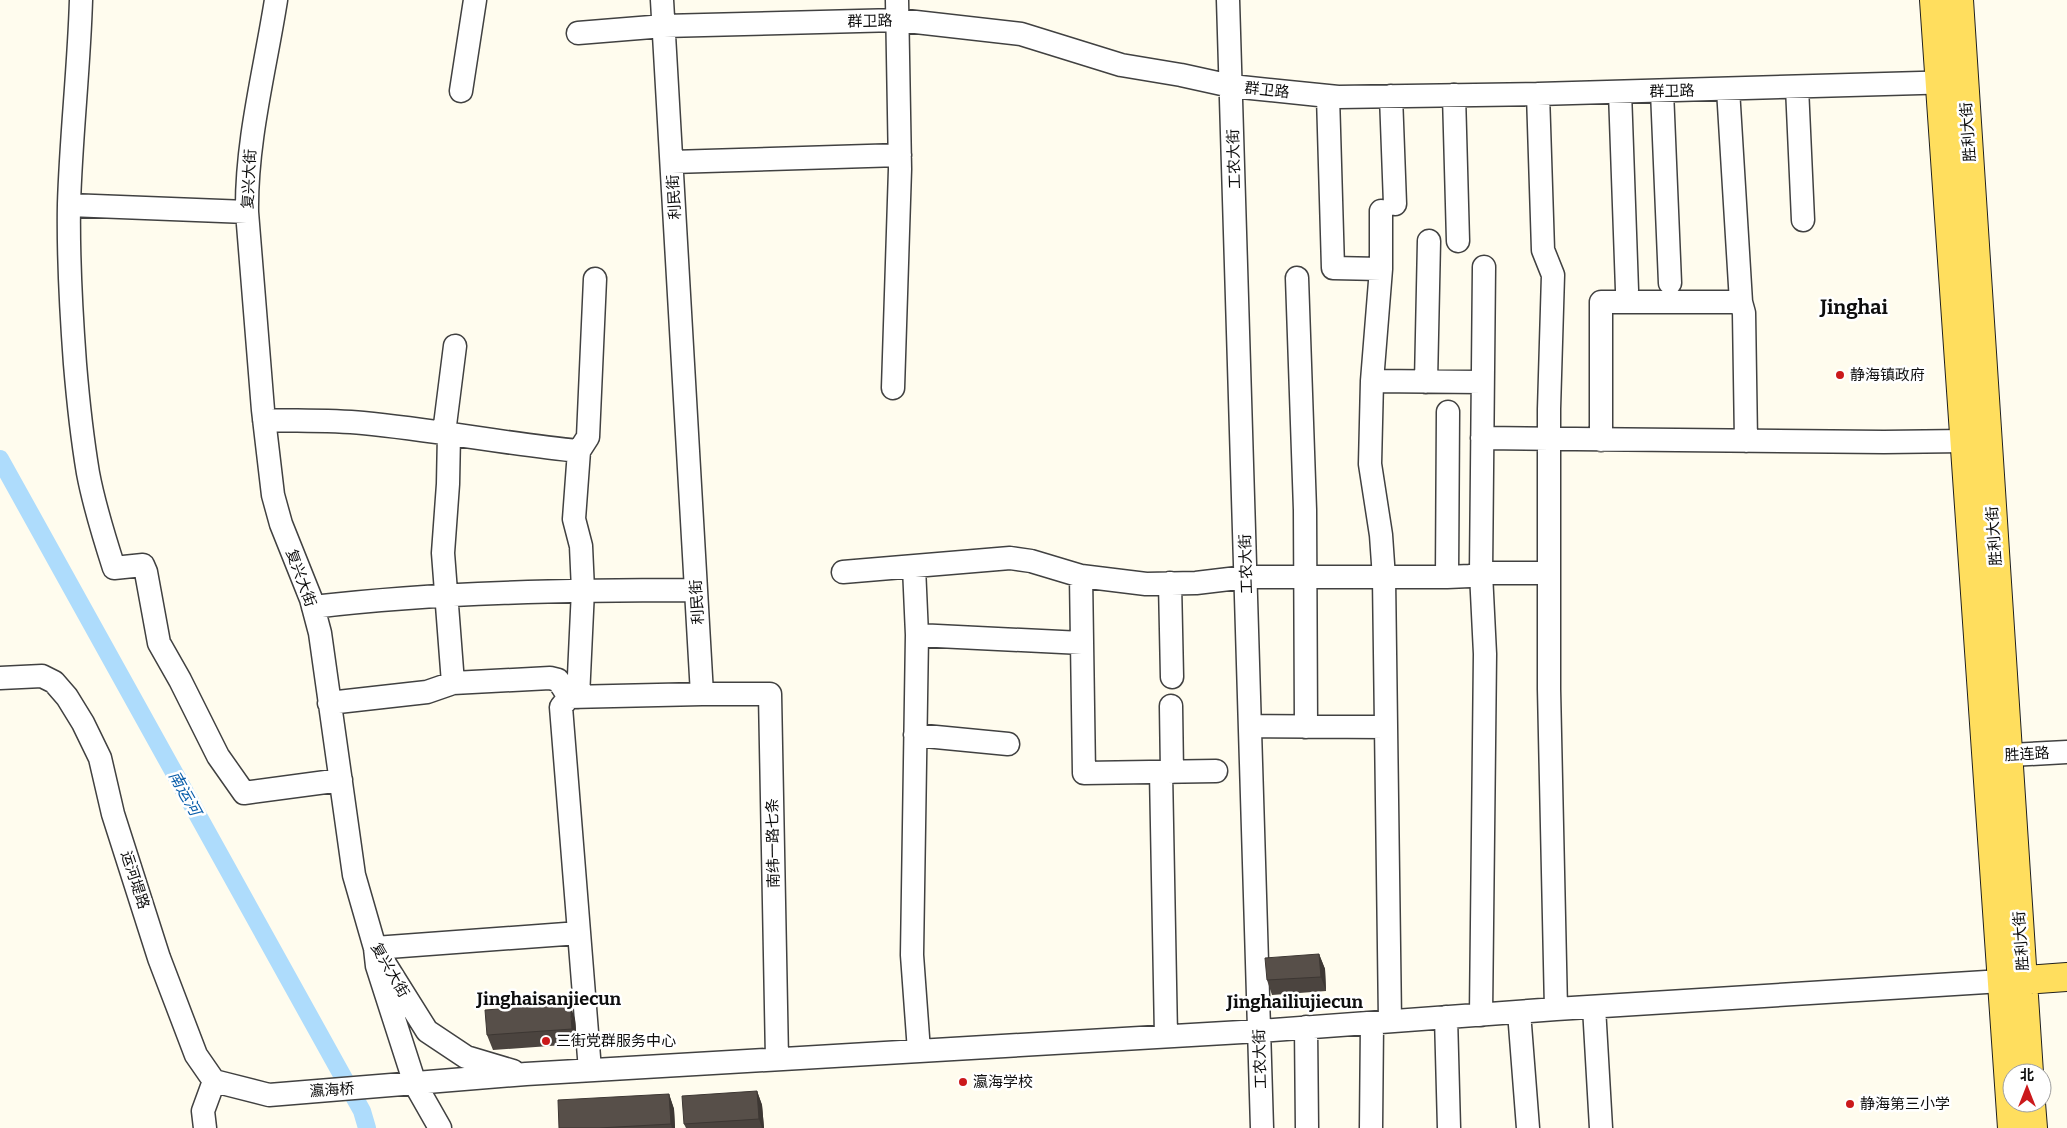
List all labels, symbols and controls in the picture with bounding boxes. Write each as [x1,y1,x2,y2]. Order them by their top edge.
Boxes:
street label: 群卫路 [847,12,893,30]
street label: 群卫路 [1244,79,1290,101]
street label: 群卫路 [1649,82,1695,100]
street label: 胜利大街 [1957,101,1979,163]
street label: 工农大街 [1224,129,1244,189]
street label: 复兴大街 [238,149,260,209]
street label: 利民街 [664,174,684,220]
district label: Jinghai [1819,295,1888,319]
place label: 静海镇政府 [1850,366,1925,384]
marker: 静海镇政府 [1834,369,1846,381]
street label: 胜利大街 [1983,505,2005,567]
street label: 工农大街 [1236,534,1256,594]
street label: 复兴大街 [282,547,320,609]
street label: 利民街 [687,579,707,625]
street label: 胜连路 [2004,744,2050,764]
water label: 南运河 [165,767,206,821]
street label: 南纬一路七条 [763,798,783,888]
street label: 运河堤路 [117,849,153,911]
street label: 胜利大街 [2010,910,2032,972]
street label: 复兴大街 [367,940,413,1000]
district label: Jinghaisanjiecun [476,988,622,1010]
district label: Jinghailiujiecun [1226,991,1364,1013]
street label: 工农大街 [1250,1029,1270,1089]
place label: 三街党群服务中心 [556,1032,676,1050]
marker: 三街党群服务中心 [540,1035,552,1047]
north arrow [2002,1063,2052,1113]
text: 北 [2020,1067,2034,1084]
place label: 瀛海学校 [973,1073,1033,1091]
marker: 瀛海学校 [957,1076,969,1088]
street label: 瀛海桥 [309,1079,355,1101]
place label: 静海第三小学 [1860,1095,1950,1113]
marker: 静海第三小学 [1844,1098,1856,1110]

